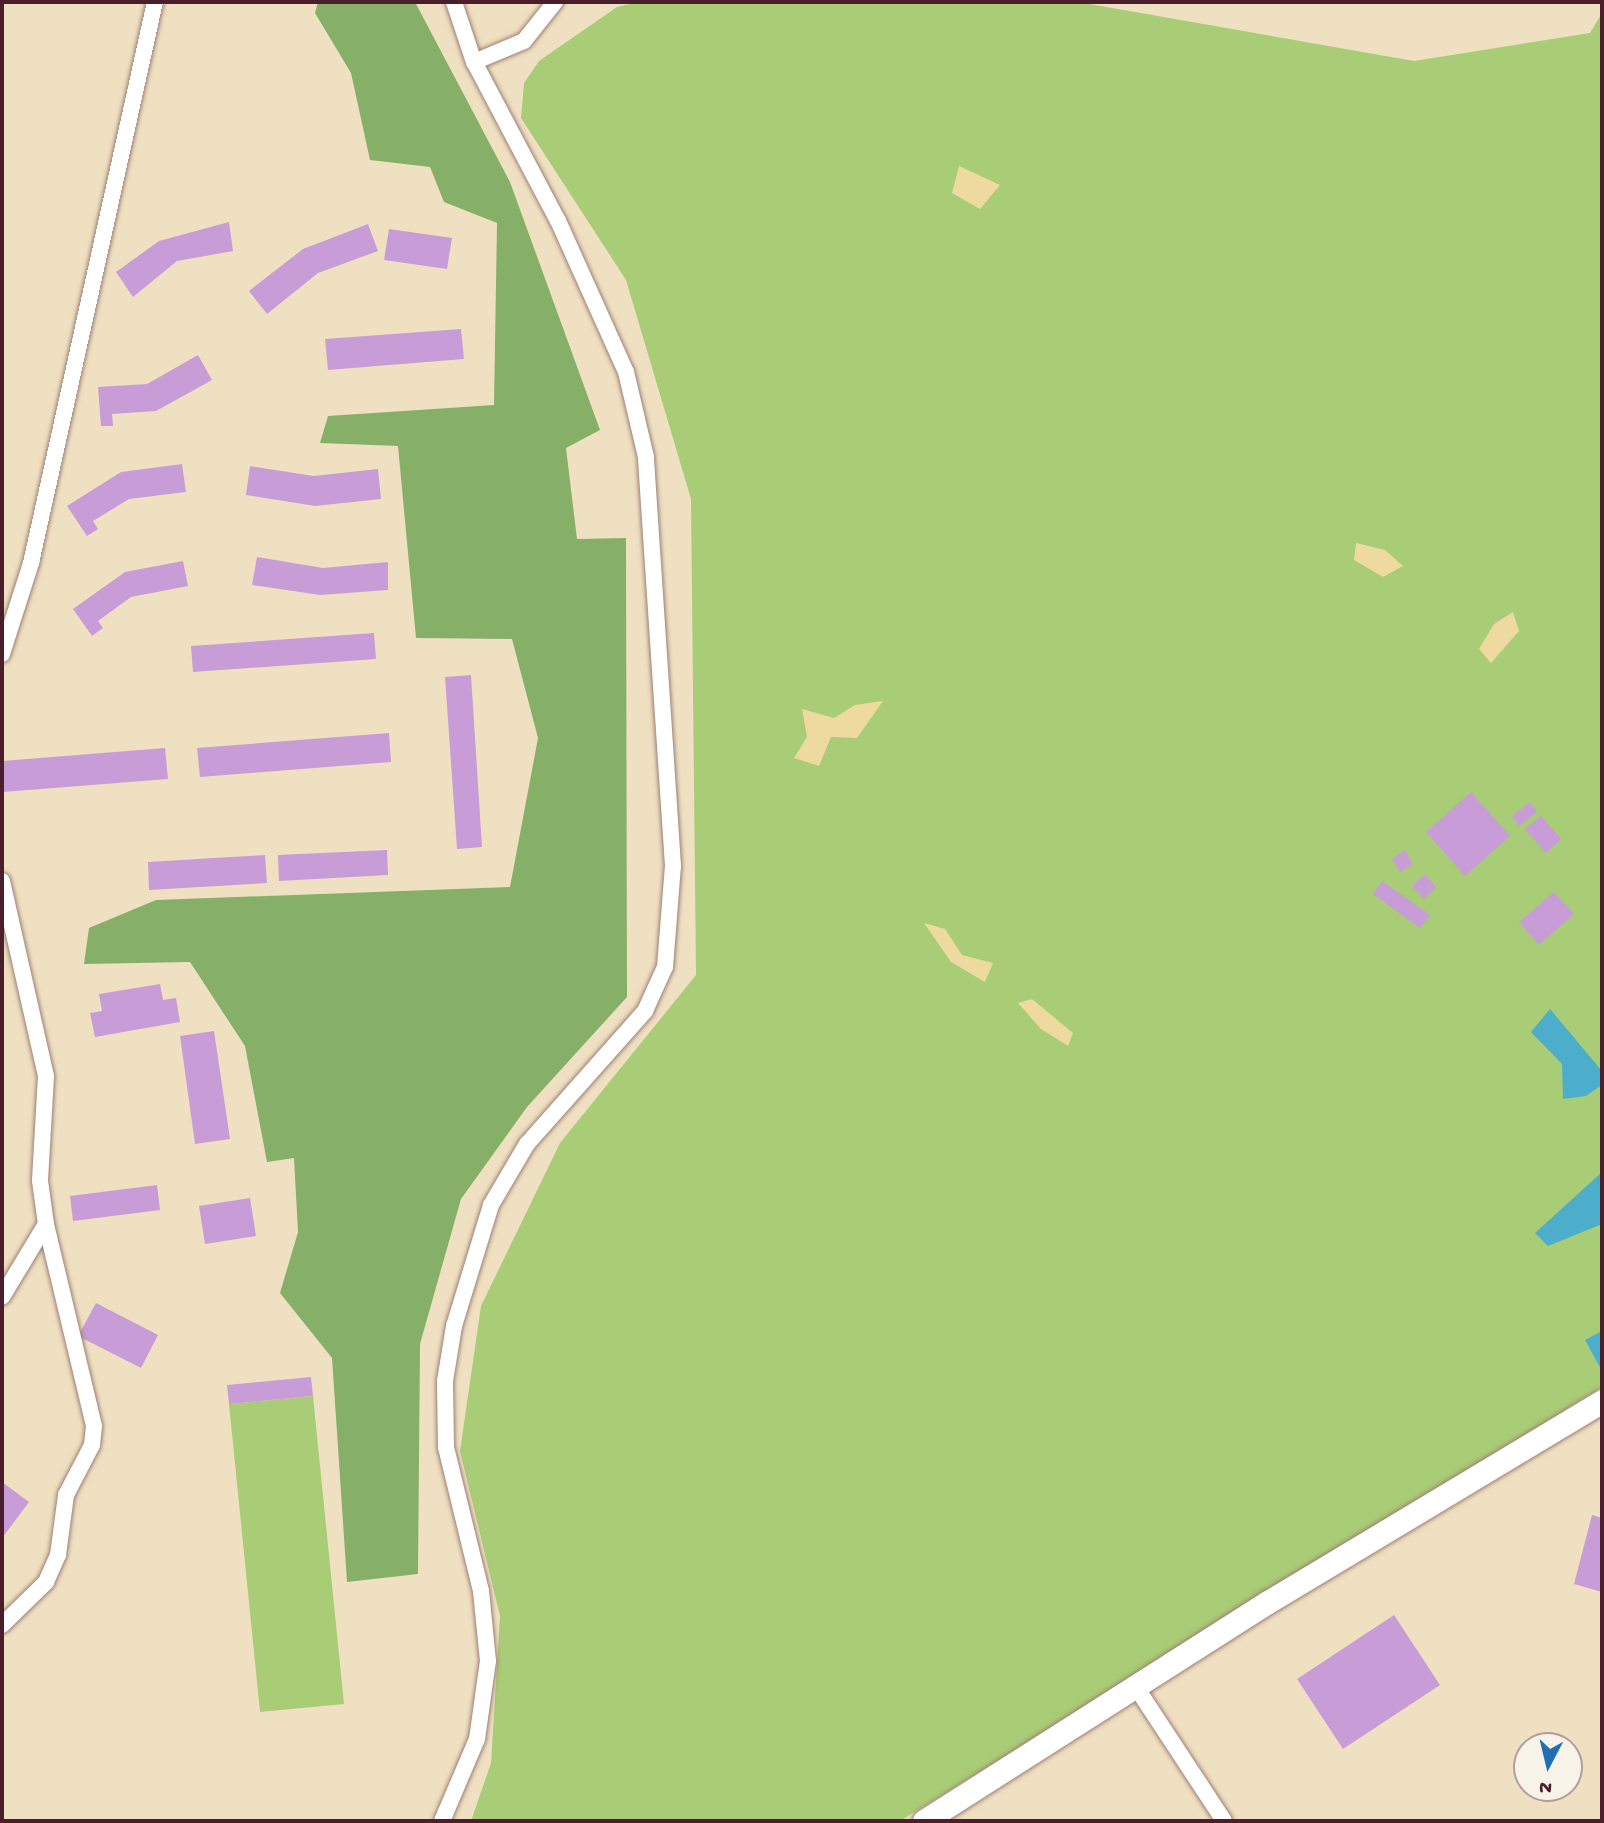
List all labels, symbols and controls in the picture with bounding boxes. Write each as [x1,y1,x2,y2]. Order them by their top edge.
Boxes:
north arrow [1513,1732,1583,1802]
text: N [1538,1774,1553,1799]

